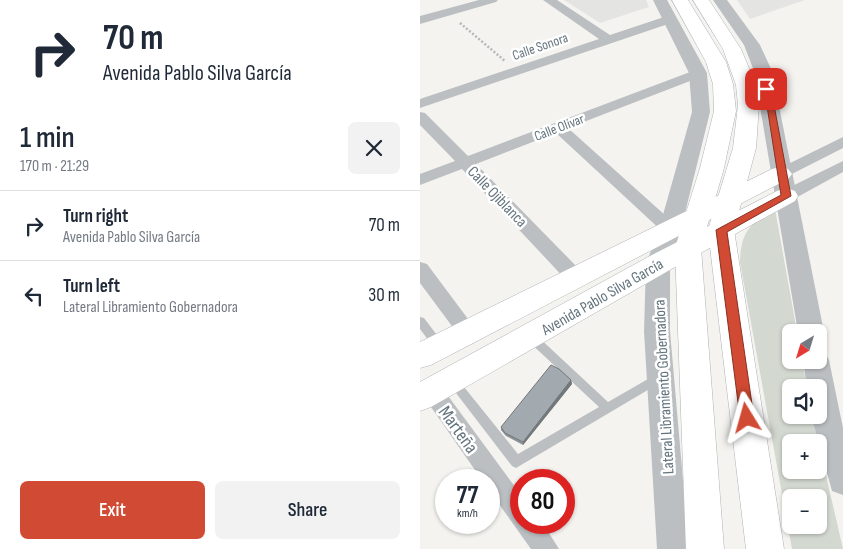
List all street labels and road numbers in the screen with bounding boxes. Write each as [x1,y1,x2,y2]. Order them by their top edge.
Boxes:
street label: Calle Sonora [510,29,570,64]
street label: Calle Olivar [532,110,587,145]
street label: Calle Ojiblanca [463,163,531,231]
street label: Avenida Pablo Silva García [538,255,667,340]
street label: Lateral Libramiento Gobernadora [650,299,679,475]
street label: Marteña [433,402,483,458]

